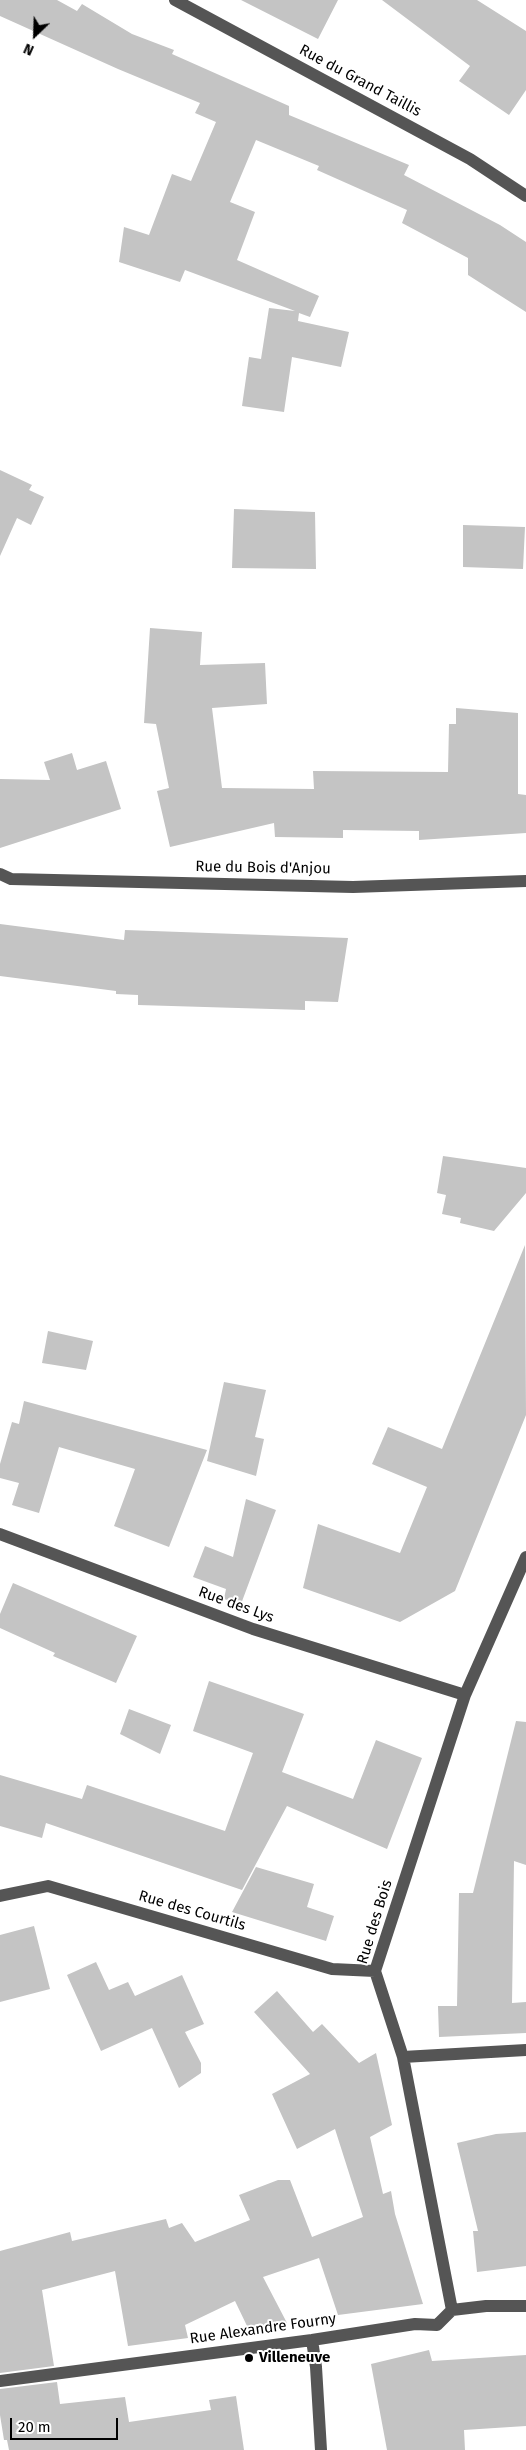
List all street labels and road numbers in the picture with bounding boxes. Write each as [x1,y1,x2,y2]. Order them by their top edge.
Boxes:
street label: Rue du Grand Taillis [296,41,424,121]
street label: Rue du Bois d'Anjou [195,858,331,878]
street label: Rue des Lys [196,1583,276,1627]
street label: Rue des Bois [354,1878,396,1966]
street label: Rue des Courtils [136,1887,248,1935]
street label: Rue Alexandre Fourny [189,2310,337,2348]

